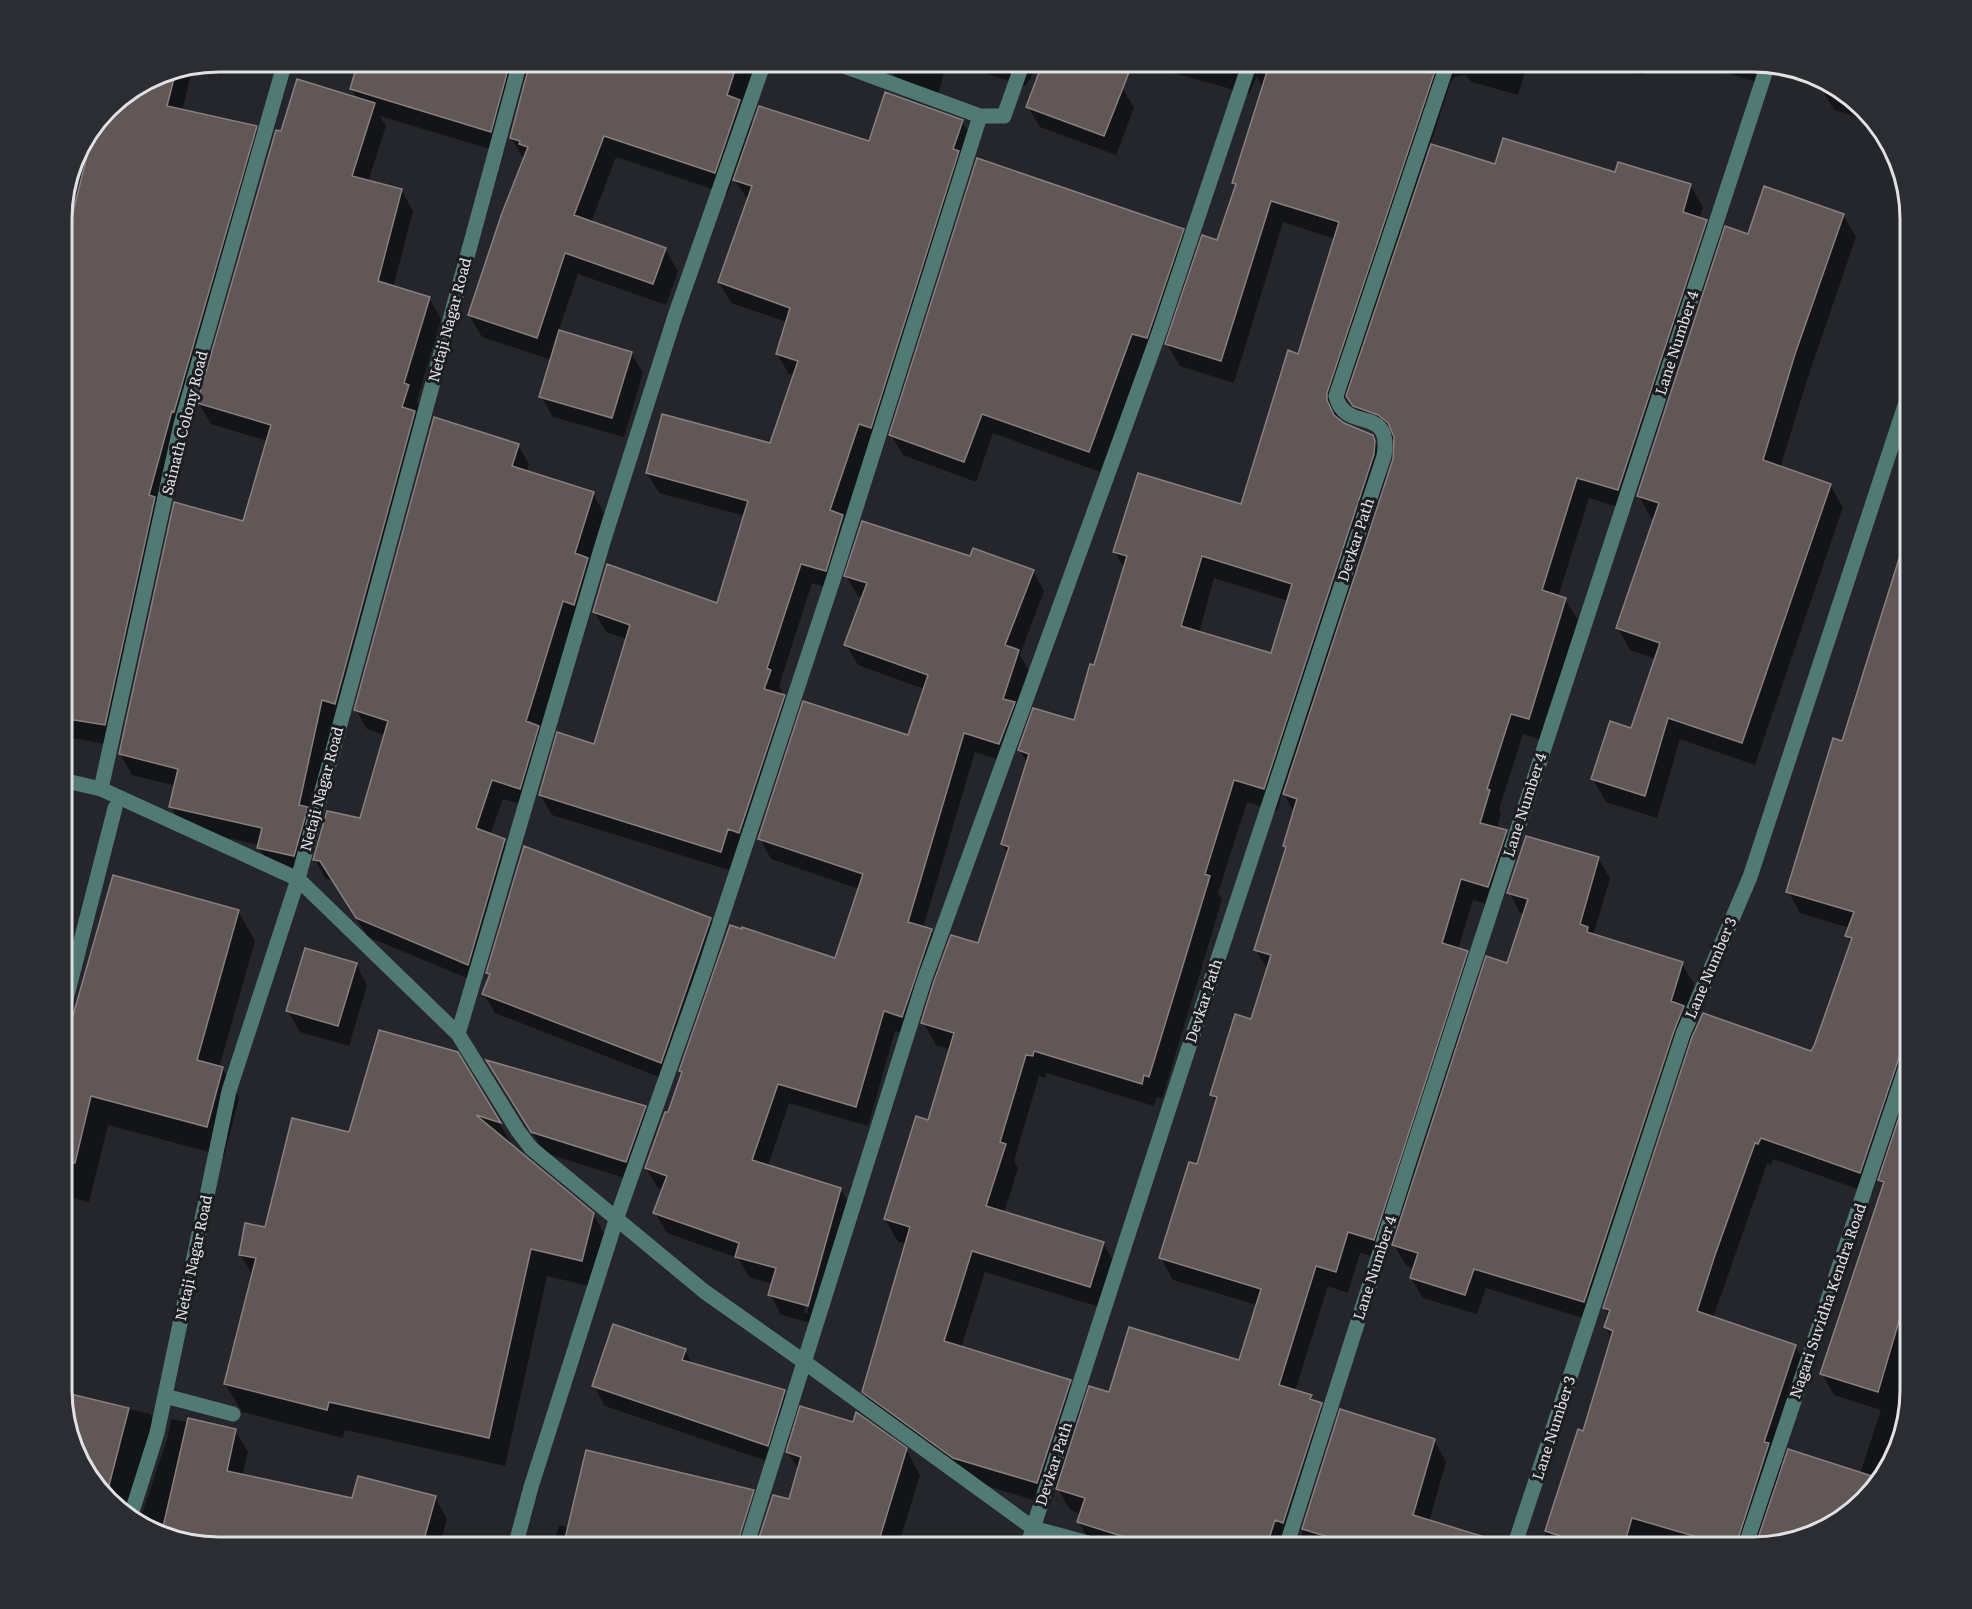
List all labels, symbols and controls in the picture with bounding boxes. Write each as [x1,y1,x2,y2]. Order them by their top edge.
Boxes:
street label: Netaji Nagar Road [421,255,476,385]
street label: Lane Number 4 [1648,287,1703,398]
street label: Sainath Colony Road [154,348,213,497]
street label: Devkar Path [1330,494,1379,585]
street label: Netaji Nagar Road [293,724,348,854]
street label: Lane Number 4 [1496,749,1551,860]
street label: Lane Number 3 [1678,913,1741,1022]
street label: Devkar Path [1178,955,1227,1046]
street label: Netaji Nagar Road [168,1193,217,1323]
street label: Nagari Suvidha Kendra Road [1782,1200,1871,1401]
street label: Lane Number 4 [1346,1212,1401,1323]
street label: Lane Number 3 [1525,1372,1580,1483]
street label: Devkar Path [1028,1418,1077,1509]

